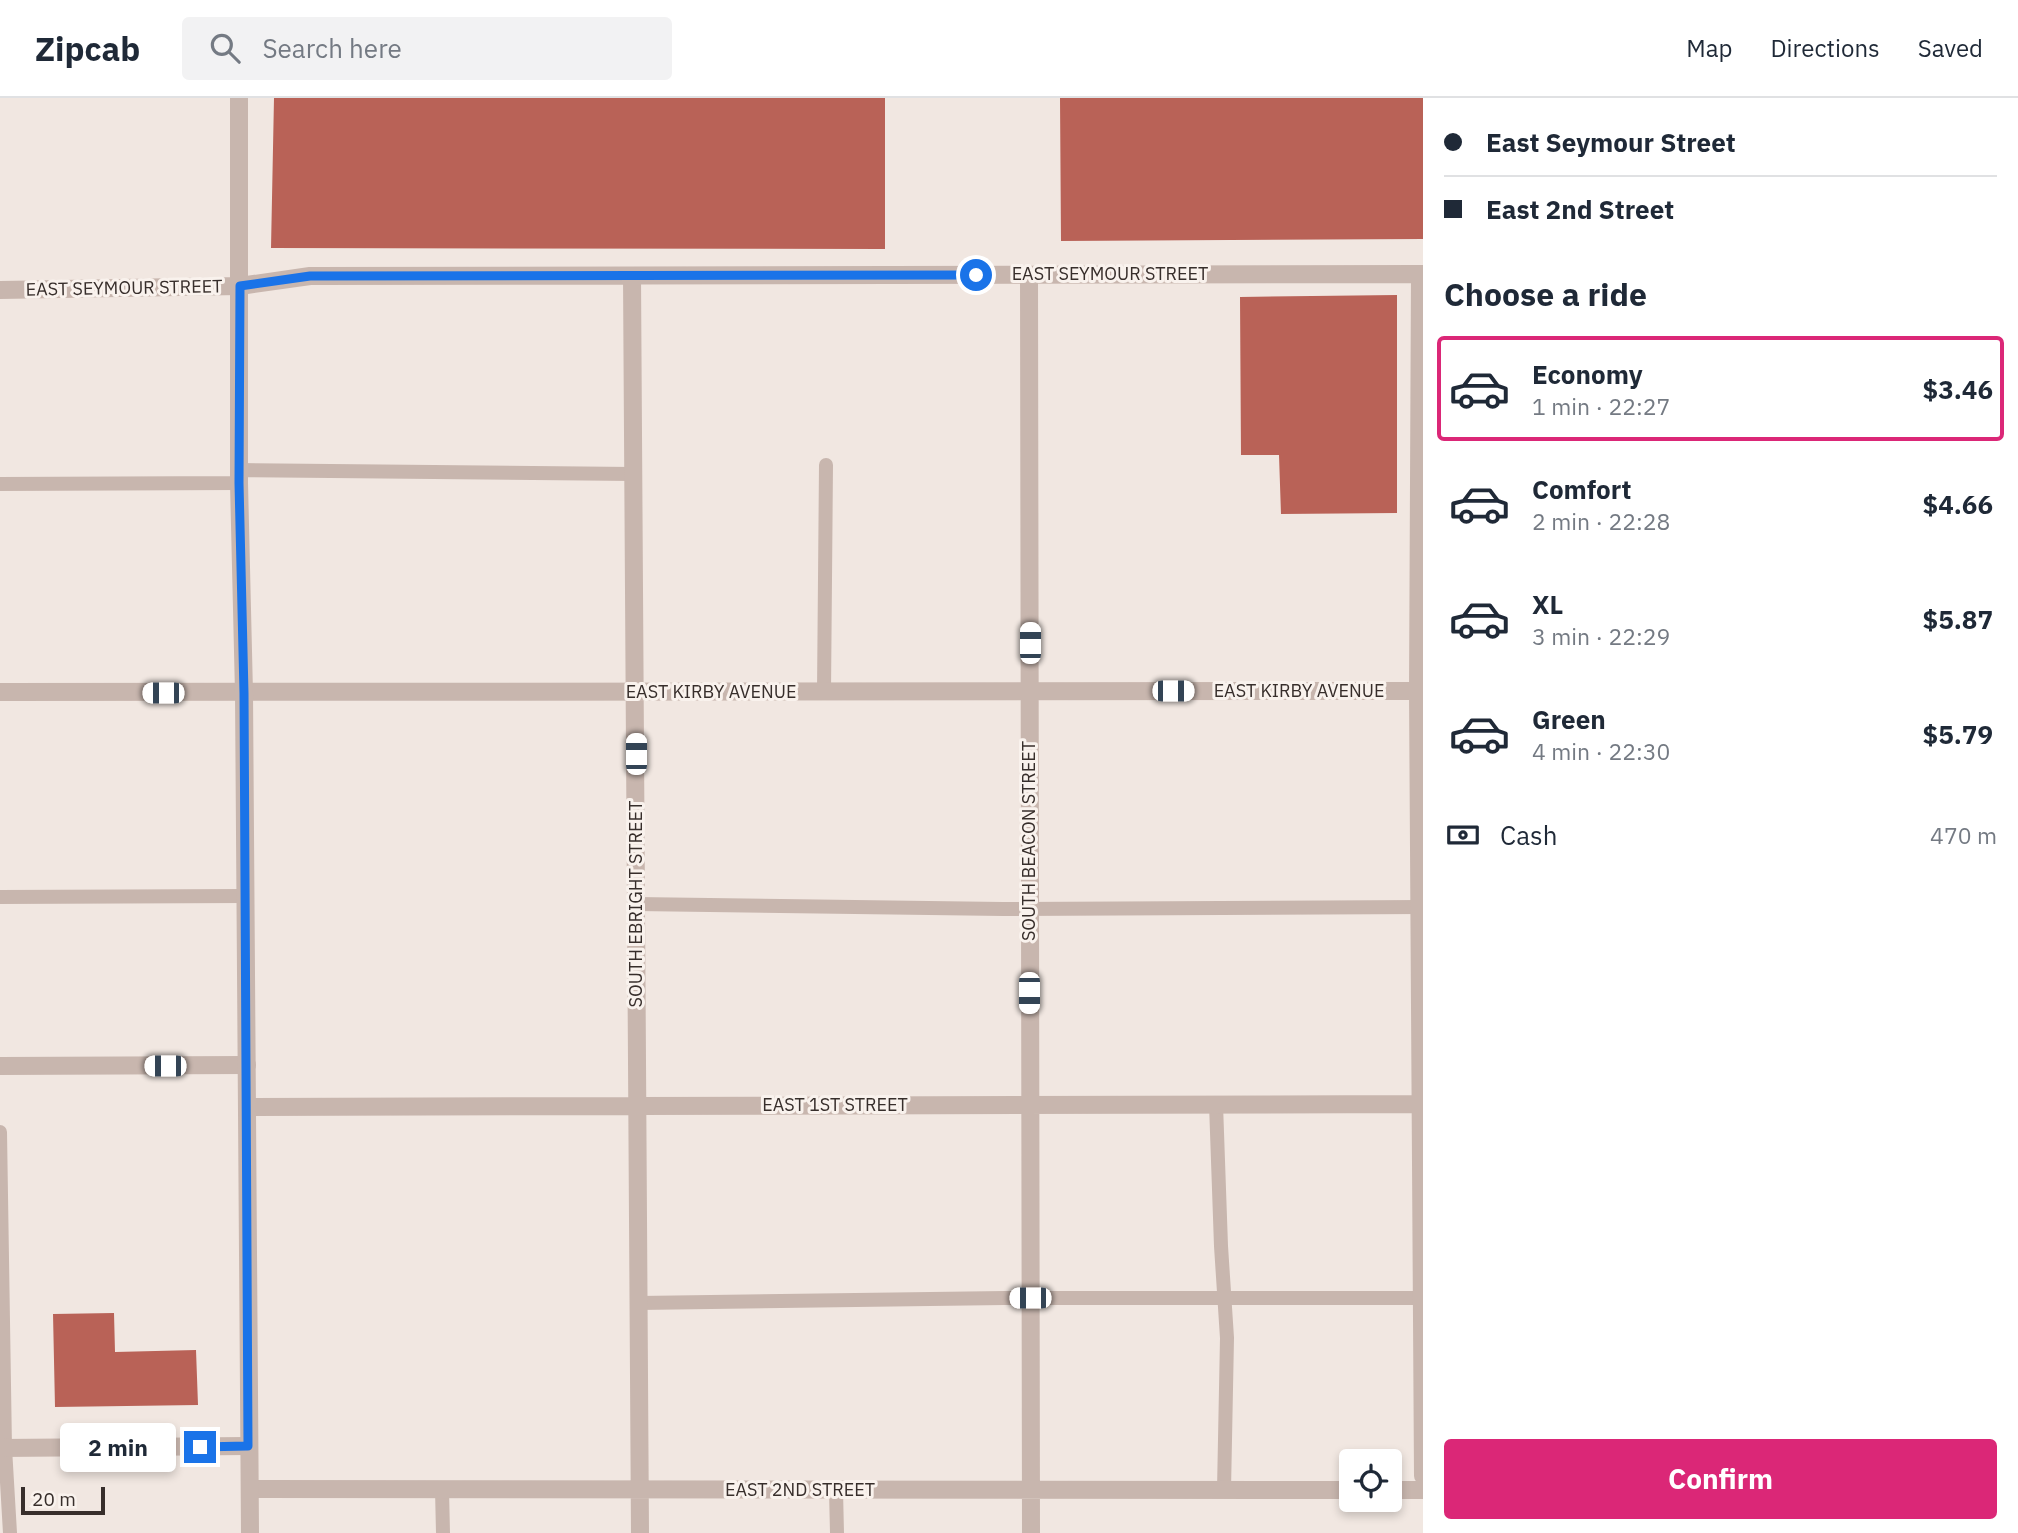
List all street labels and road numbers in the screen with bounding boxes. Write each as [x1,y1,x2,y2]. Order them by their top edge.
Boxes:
street label: EAST SEYMOUR STREET [1012,262,1208,285]
street label: EAST SEYMOUR STREET [25,274,223,301]
street label: EAST KIRBY AVENUE [1214,679,1384,702]
street label: EAST KIRBY AVENUE [626,680,796,703]
street label: SOUTH BEACON STREET [1017,741,1040,941]
street label: SOUTH EBRIGHT STREET [624,801,647,1007]
street label: EAST 1ST STREET [762,1093,908,1116]
street label: EAST 2ND STREET [725,1478,875,1501]

